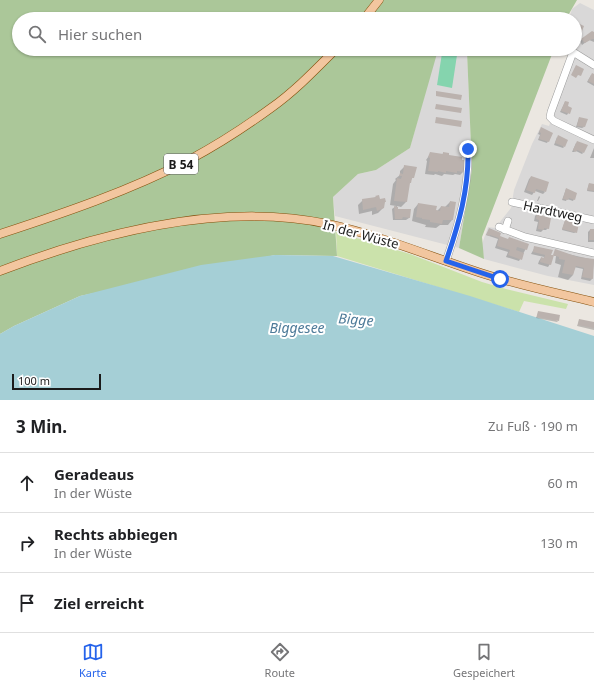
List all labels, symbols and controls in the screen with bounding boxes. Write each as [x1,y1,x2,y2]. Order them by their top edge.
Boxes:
search box [12,12,582,56]
icon: search [26,23,48,45]
text: Hier suchen [58,24,142,44]
route end [459,140,477,158]
road number: B 54 [164,154,198,174]
street label: Hardtweg [522,196,584,226]
street label: In der Wüste [321,215,401,253]
route start [491,270,509,288]
water label: Bigge [338,308,374,330]
water label: Biggesee [269,318,325,337]
scale bar [12,372,101,391]
text: 100 m [18,373,50,388]
text: 3 Min. [16,415,67,438]
text: Zu Fuß · 190 m [488,417,578,435]
text: Geradeaus [54,464,134,484]
icon: ahead [16,472,38,494]
text: 60 m [548,474,578,492]
text: In der Wüste [54,484,132,502]
text: Rechts abbiegen [54,524,178,544]
icon: right [16,532,38,554]
text: 130 m [540,534,578,552]
text: In der Wüste [54,544,132,562]
icon: arrive [16,592,38,614]
text: Ziel erreicht [54,593,144,613]
tab: Karte [79,641,107,680]
tab: Route [265,641,295,680]
tab: Gespeichert [453,641,515,680]

